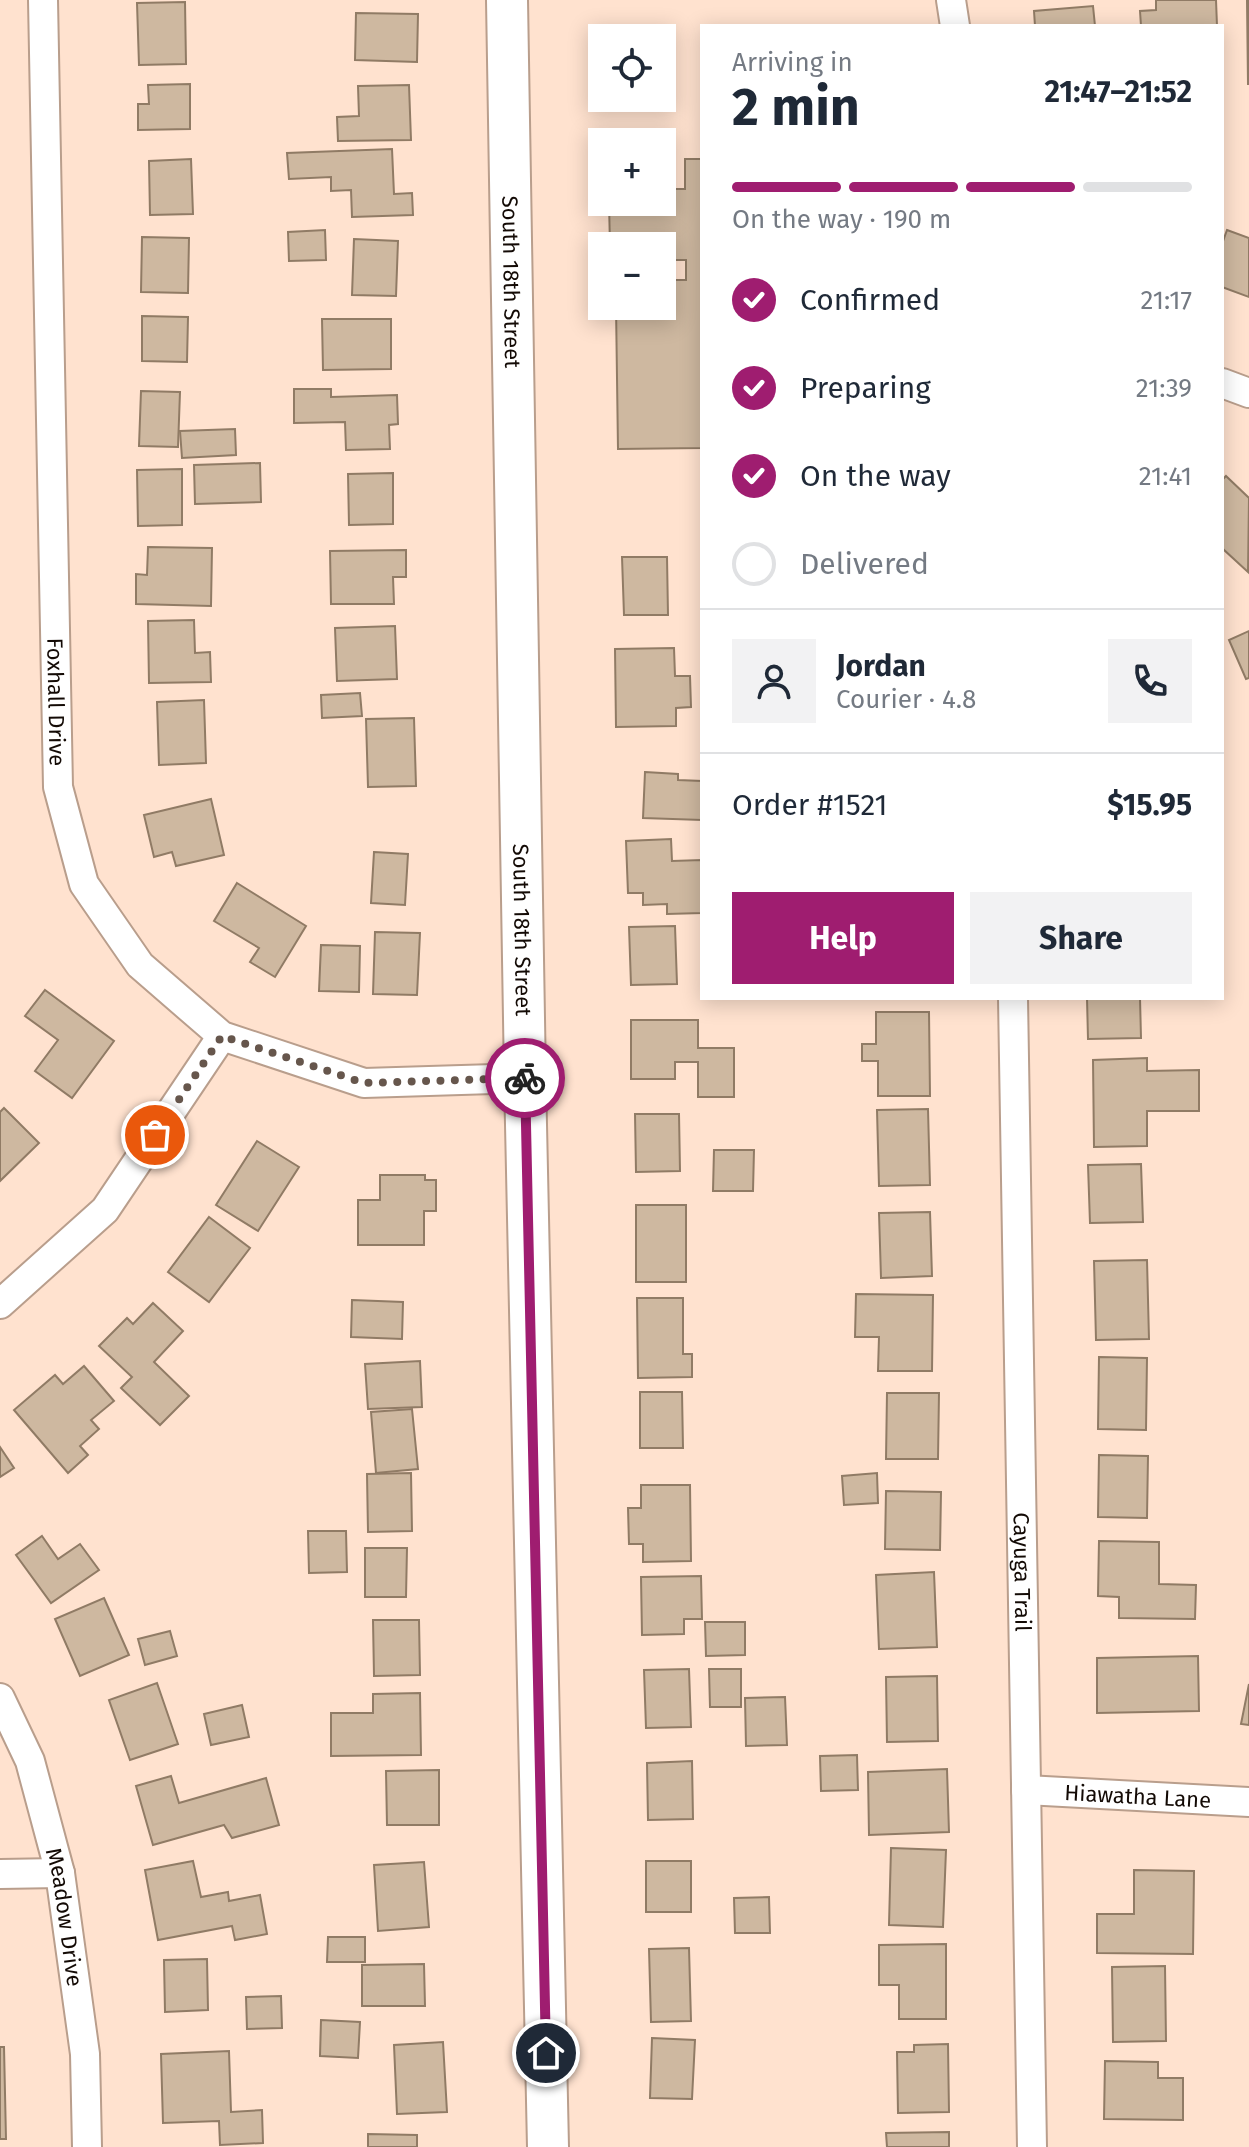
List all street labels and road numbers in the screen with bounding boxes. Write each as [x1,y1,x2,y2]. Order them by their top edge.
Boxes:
street label: South 18th Street [496,196,526,368]
street label: Foxhall Drive [41,637,71,766]
street label: South 18th Street [507,843,537,1016]
street label: Cayuga Trail [1008,1512,1036,1632]
street label: Hiawatha Lane [1064,1779,1212,1814]
street label: Meadow Drive [40,1845,89,1988]

